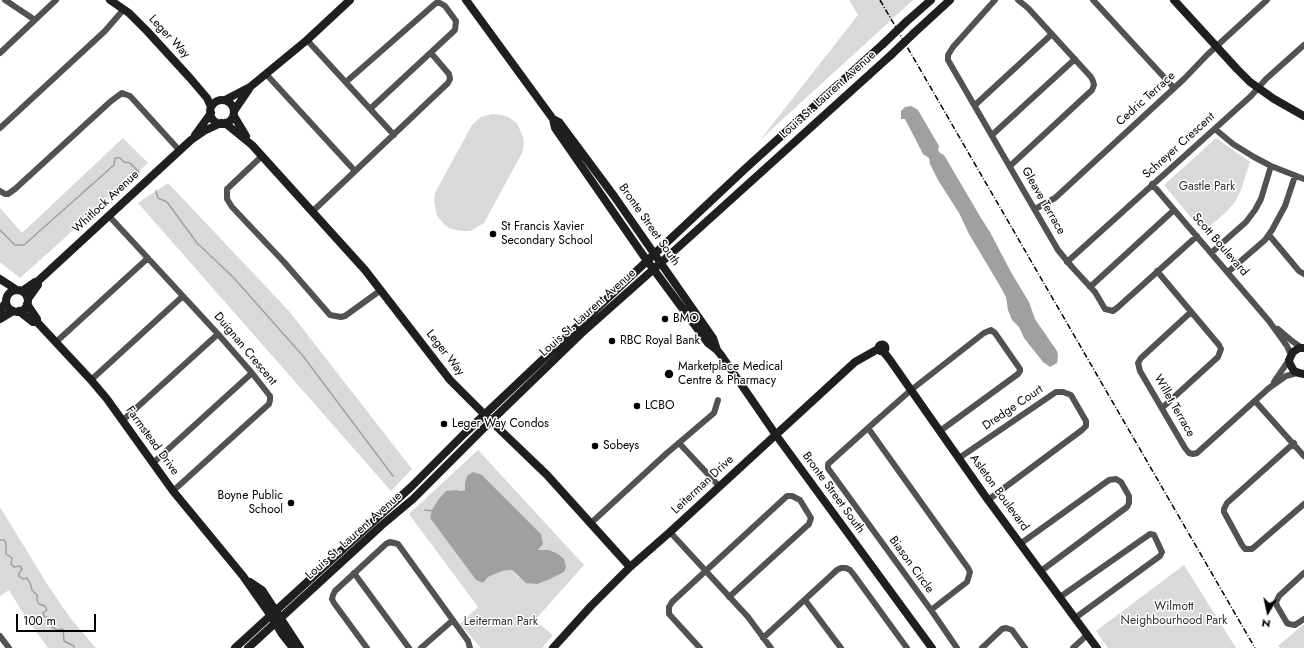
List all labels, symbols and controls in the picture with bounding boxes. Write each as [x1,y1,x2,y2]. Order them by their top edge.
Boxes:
street label: Leger Way [145,12,193,62]
street label: Louis St. Laurent Avenue [777,48,879,142]
street label: Cedric Terrace [1114,69,1178,129]
street label: Schreyer Crescent [1140,110,1218,182]
street label: Gleave Terrace [1018,165,1068,237]
street label: Whitlock Avenue [70,168,142,236]
park label: Gastle Park [1179,180,1235,194]
street label: Bronte Street South [615,181,683,269]
street label: Scott Boulevard [1189,211,1251,279]
place label: St Francis Xavier Secondary School [501,220,593,248]
marker: St Francis Xavier Secondary School [488,229,498,239]
street label: Louis St. Laurent Avenue [537,266,639,360]
street label: Duignan Crescent [210,310,280,388]
place label: BMO [673,312,699,326]
marker: BMO [660,314,670,324]
street label: Leger Way [423,327,467,379]
place label: RBC Royal Bank [620,334,700,348]
marker: RBC Royal Bank [607,336,617,346]
place label: Marketplace Medical Centre & Pharmacy [678,360,783,388]
marker: Marketplace Medical Centre & Pharmacy [663,368,675,380]
street label: Willet Terrace [1150,372,1198,440]
street label: Dredge Court [980,383,1046,433]
place label: LCBO [645,399,674,413]
marker: LCBO [632,401,642,411]
street label: Farmstead Drive [122,404,182,478]
place label: Leger Way Condos [452,417,549,431]
marker: Leger Way Condos [439,419,449,429]
place label: Sobeys [603,439,639,453]
marker: Sobeys [590,441,600,451]
street label: Bronte Street South [799,450,867,536]
street label: Asleton Boulevard [966,452,1032,534]
street label: Leiterman Drive [669,453,737,517]
place label: Boyne Public School [217,489,283,517]
street label: Louis St. Laurent Avenue [303,489,405,583]
marker: Boyne Public School [286,498,296,508]
street label: Biason Circle [886,534,936,596]
north arrow [1248,592,1288,632]
park label: Wilmott Neighbourhood Park [1121,600,1227,628]
scale bar [18,606,98,632]
text: 100 m [23,612,56,630]
park label: Leiterman Park [464,615,538,629]
text: N [1261,615,1272,632]

